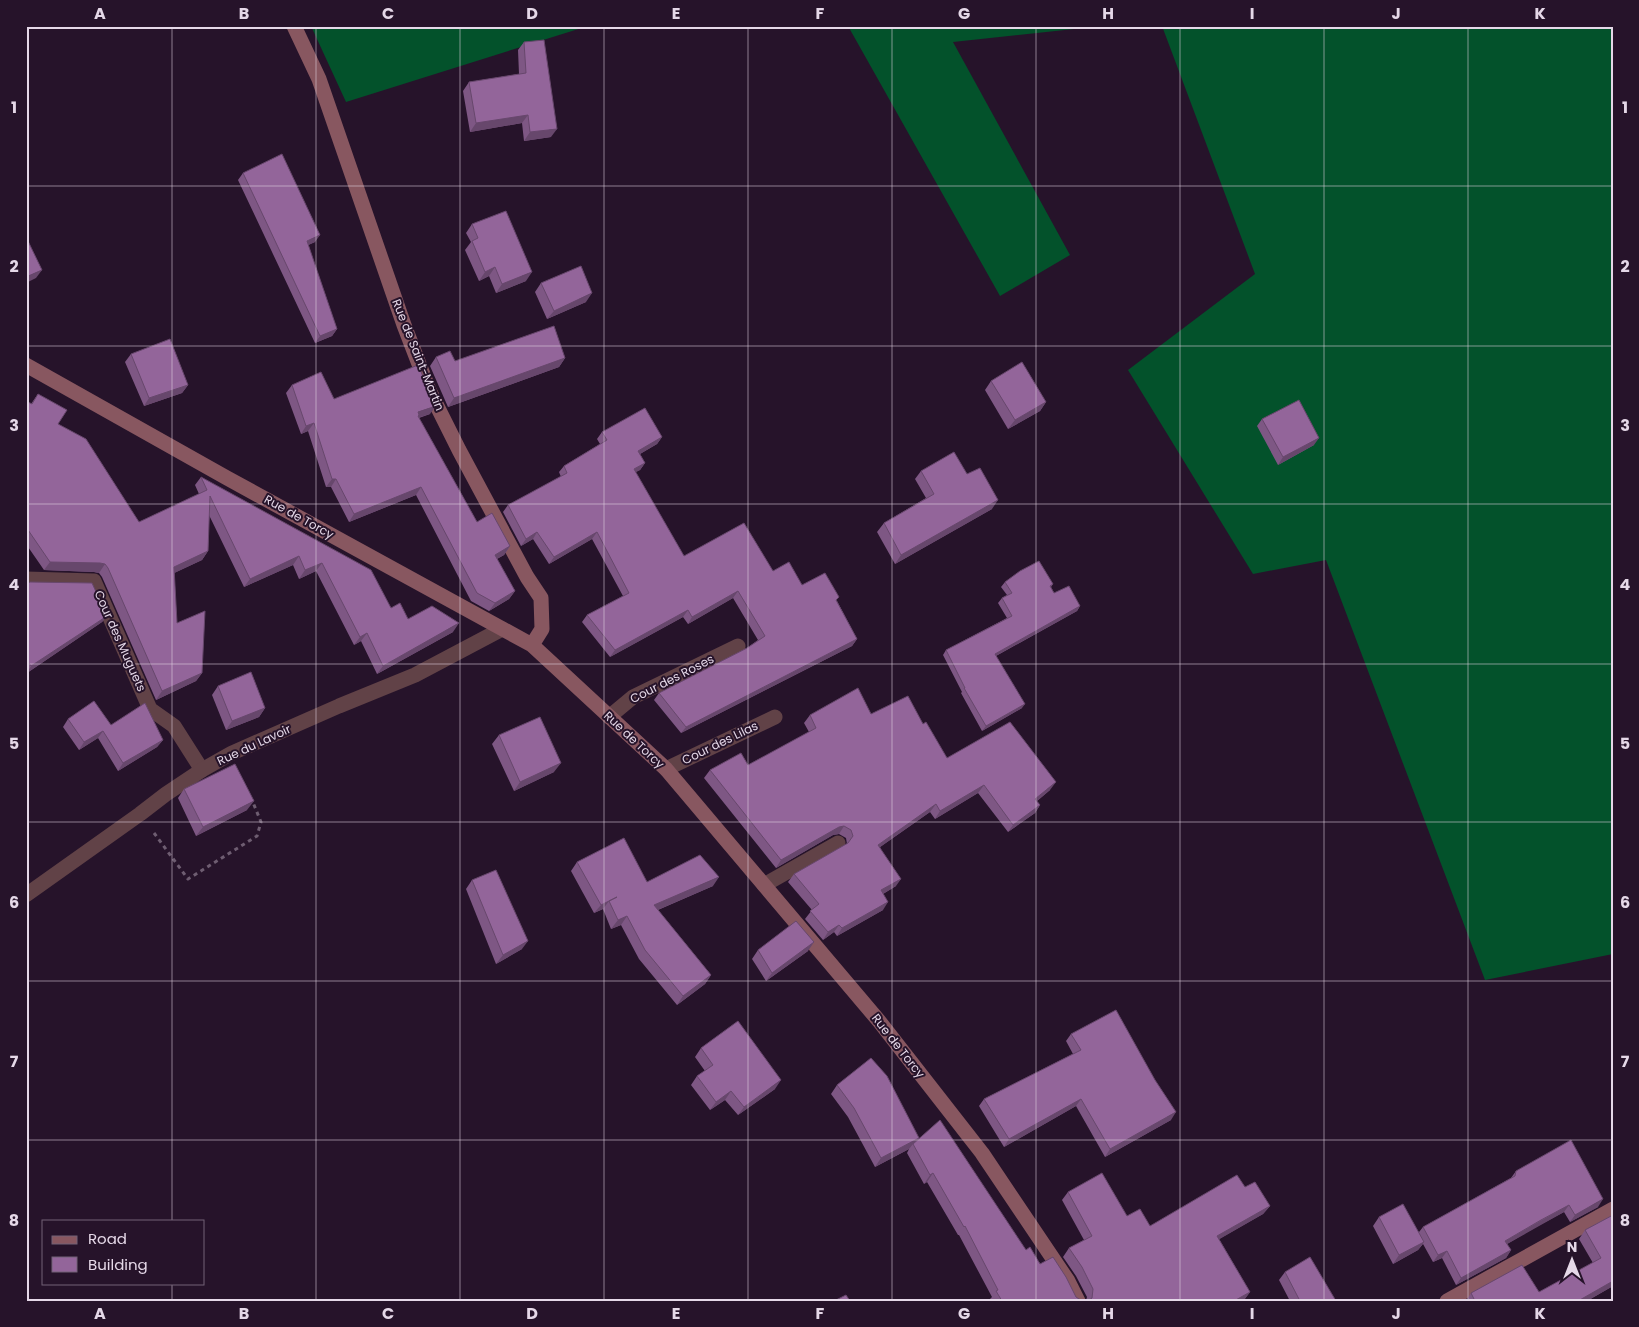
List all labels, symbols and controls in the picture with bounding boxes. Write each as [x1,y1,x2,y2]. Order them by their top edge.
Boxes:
text: A [94,2,106,25]
text: B [239,2,249,25]
text: C [382,2,394,25]
text: D [526,2,538,25]
text: E [672,2,680,25]
text: F [816,2,825,25]
text: G [958,2,970,25]
text: H [1102,2,1114,25]
text: I [1250,2,1254,25]
text: J [1391,2,1401,25]
text: K [1534,2,1546,25]
text: 1 [11,96,17,119]
text: 1 [1622,96,1628,119]
text: 2 [9,255,19,278]
text: 2 [1620,255,1630,278]
street label: Rue de Saint-Martin [388,296,449,413]
text: 3 [9,414,19,437]
text: 3 [1620,414,1630,437]
street label: Rue de Torcy [261,490,337,543]
text: 4 [9,573,20,596]
text: 4 [1620,573,1631,596]
street label: Cour des Muguets [90,587,150,694]
street label: Cour des Roses [627,650,717,707]
street label: Rue de Torcy [600,707,668,772]
street label: Cour des Lilas [679,717,761,768]
street label: Rue du Lavoir [214,720,294,769]
text: 5 [9,732,19,755]
text: 5 [1620,732,1630,755]
text: 6 [9,891,19,914]
text: 6 [1620,891,1630,914]
street label: Rue de Torcy [868,1010,929,1081]
text: 7 [10,1050,19,1073]
text: 7 [1621,1050,1630,1073]
text: 8 [9,1209,19,1232]
text: 8 [1620,1209,1630,1232]
legend [42,1220,205,1284]
text: Road [88,1228,127,1249]
north arrow [1546,1234,1596,1284]
text: N [1567,1237,1577,1257]
text: Building [88,1254,148,1275]
text: A [94,1302,106,1325]
text: B [239,1302,249,1325]
text: C [382,1302,394,1325]
text: D [526,1302,538,1325]
text: E [672,1302,680,1325]
text: F [816,1302,825,1325]
text: G [958,1302,970,1325]
text: H [1102,1302,1114,1325]
text: I [1250,1302,1254,1325]
text: J [1391,1302,1401,1325]
text: K [1534,1302,1546,1325]

